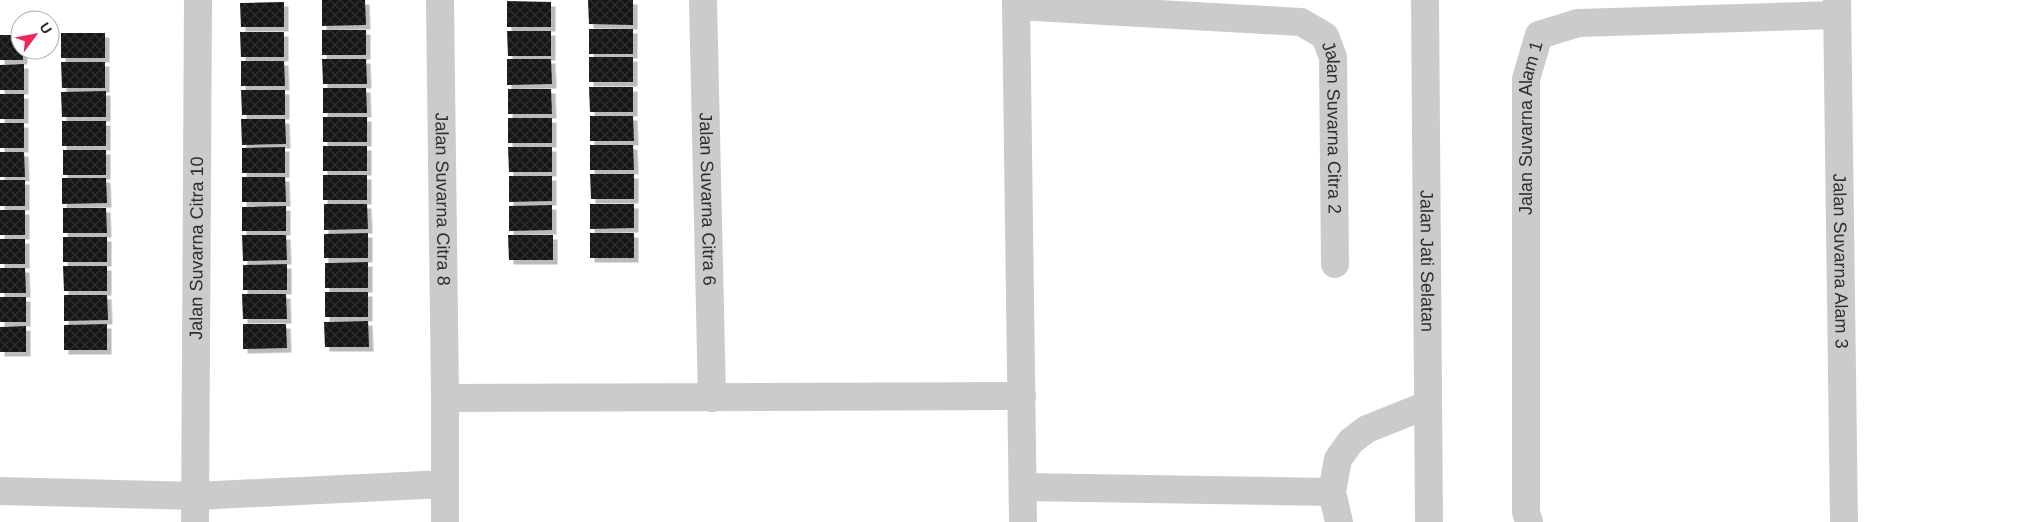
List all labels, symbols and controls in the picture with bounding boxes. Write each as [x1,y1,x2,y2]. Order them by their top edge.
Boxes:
north arrow [10,10,60,60]
text: U [37,20,55,37]
street label: Jalan Suvarna Citra 2 [1318,38,1345,214]
street label: Jalan Suvarna Alam 1 [1516,39,1547,215]
street label: Jalan Suvarna Citra 8 [431,112,454,286]
street label: Jalan Suvarna Citra 6 [696,112,719,286]
street label: Jalan Suvarna Citra 10 [186,156,207,340]
street label: Jalan Suvarna Alam 3 [1829,173,1852,349]
street label: Jalan Jati Selatan [1416,190,1438,332]

